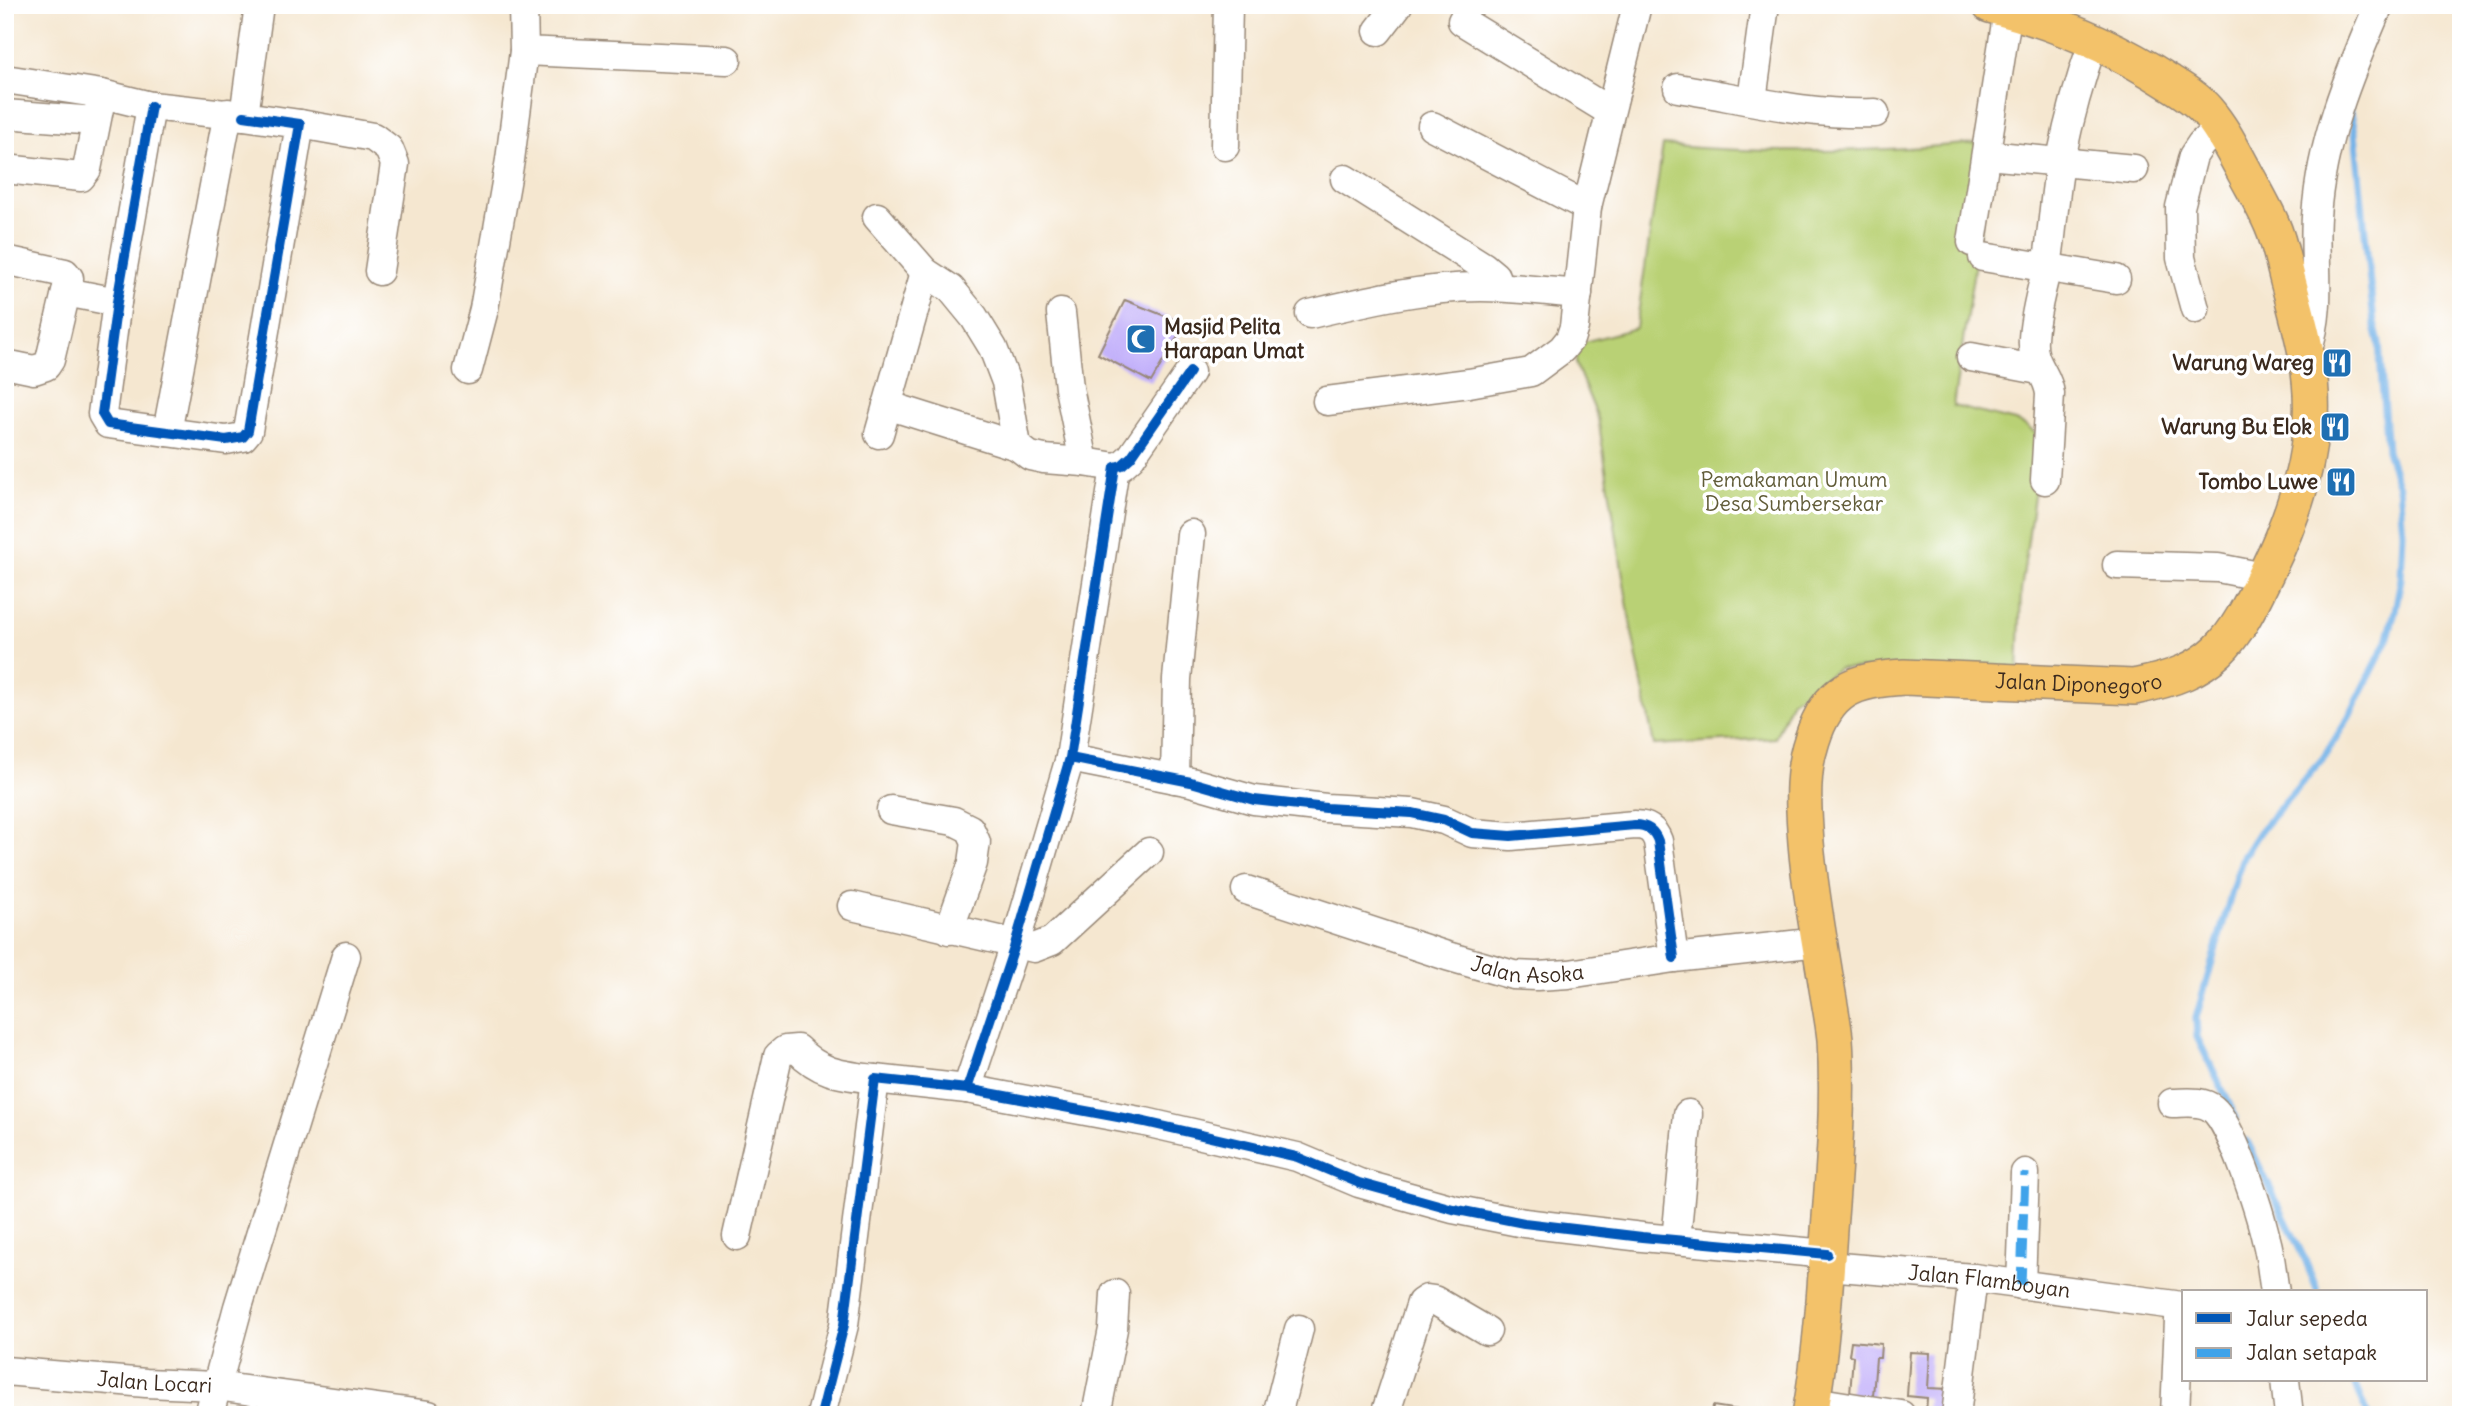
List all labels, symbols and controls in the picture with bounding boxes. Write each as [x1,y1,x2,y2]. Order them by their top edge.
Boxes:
place label: Masjid Pelita Harapan Umat [1164,313,1305,364]
mosque icon: Masjid Pelita Harapan Umat [1124,322,1158,356]
restaurant icon: Warung Wareg [2320,346,2354,380]
place label: Warung Wareg [2173,349,2314,376]
restaurant icon: Warung Bu Elok [2318,410,2352,444]
place label: Warung Bu Elok [2161,413,2312,440]
restaurant icon: Tombo Luwe [2324,465,2358,499]
park label: Pemakaman Umum Desa Sumbersekar [1701,466,1887,517]
place label: Tombo Luwe [2199,468,2318,495]
street label: Jalan Diponegoro [1995,667,2165,700]
street label: Jalan Asoka [1468,950,1585,989]
street label: Jalan Flamboyan [1907,1259,2072,1304]
legend [2182,1290,2428,1382]
text: Jalur sepeda [2246,1305,2368,1332]
text: Jalan setapak [2246,1339,2377,1366]
street label: Jalan Locari [96,1365,213,1399]

